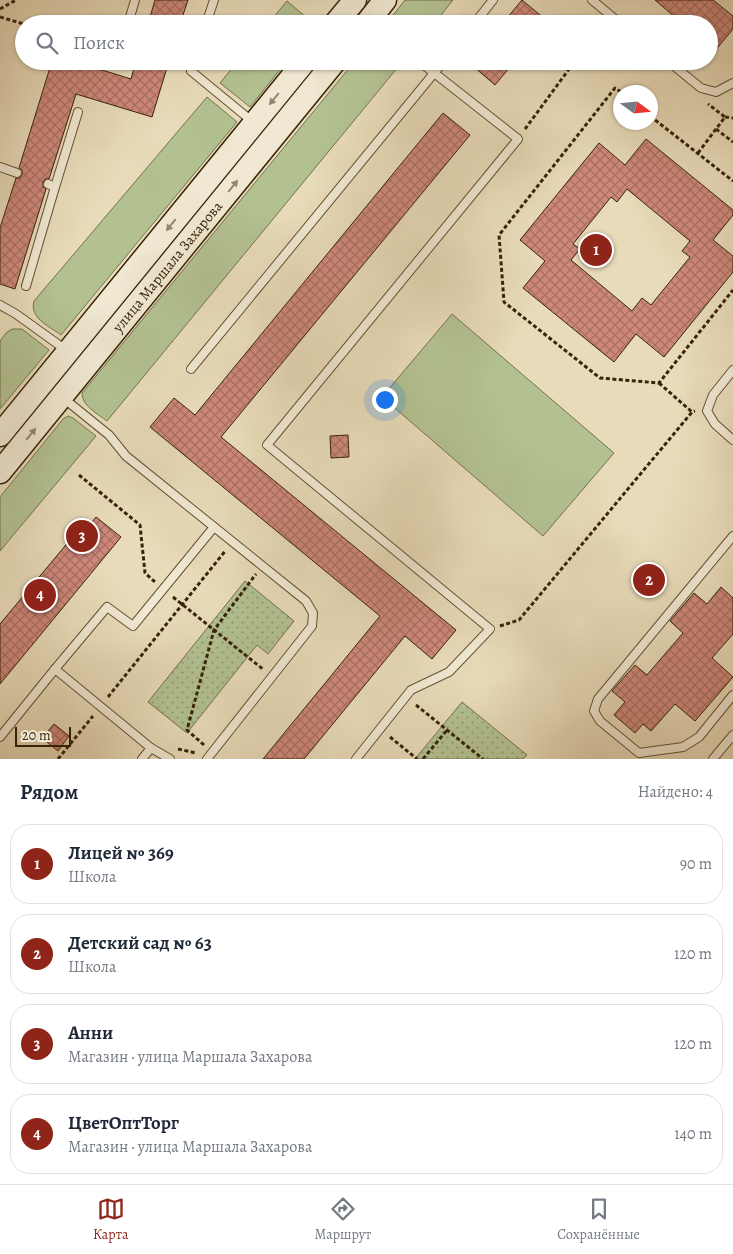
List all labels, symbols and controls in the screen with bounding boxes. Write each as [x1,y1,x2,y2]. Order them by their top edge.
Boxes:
search box [15,15,718,70]
icon: search [33,29,61,57]
text: Поиск [73,30,125,56]
north arrow [613,85,658,130]
one-way arrow [269,92,280,105]
one-way arrow [228,180,239,193]
street label: улица Маршала Захарова [107,197,227,337]
one-way arrow [166,218,177,231]
pin: 1 [580,231,612,269]
your location [372,387,398,413]
one-way arrow [25,428,36,441]
pin: 3 [66,517,98,555]
pin: 2 [633,561,665,599]
pin: 4 [24,576,56,614]
scale bar [15,724,71,747]
text: 20 m [22,726,51,745]
text: Рядом [20,778,78,806]
text: Найдено: 4 [638,781,713,803]
text: Лицей № 369 [68,840,174,866]
text: 1 [34,853,40,875]
text: 90 m [680,853,712,875]
text: Школа [68,866,116,888]
text: Детский сад № 63 [68,930,212,956]
text: 2 [33,943,41,965]
text: 120 m [674,943,712,965]
text: Школа [68,956,116,978]
text: Анни [68,1020,113,1046]
text: 3 [34,1033,40,1055]
text: 120 m [674,1033,712,1055]
text: Магазин · улица Маршала Захарова [68,1046,312,1068]
text: ЦветОптТорг [68,1110,179,1136]
text: 4 [33,1123,41,1145]
text: 140 m [674,1123,712,1145]
text: Магазин · улица Маршала Захарова [68,1136,312,1158]
tab: Карта [93,1195,128,1244]
tab: Маршрут [315,1195,371,1244]
tab: Сохранённые [557,1195,640,1244]

